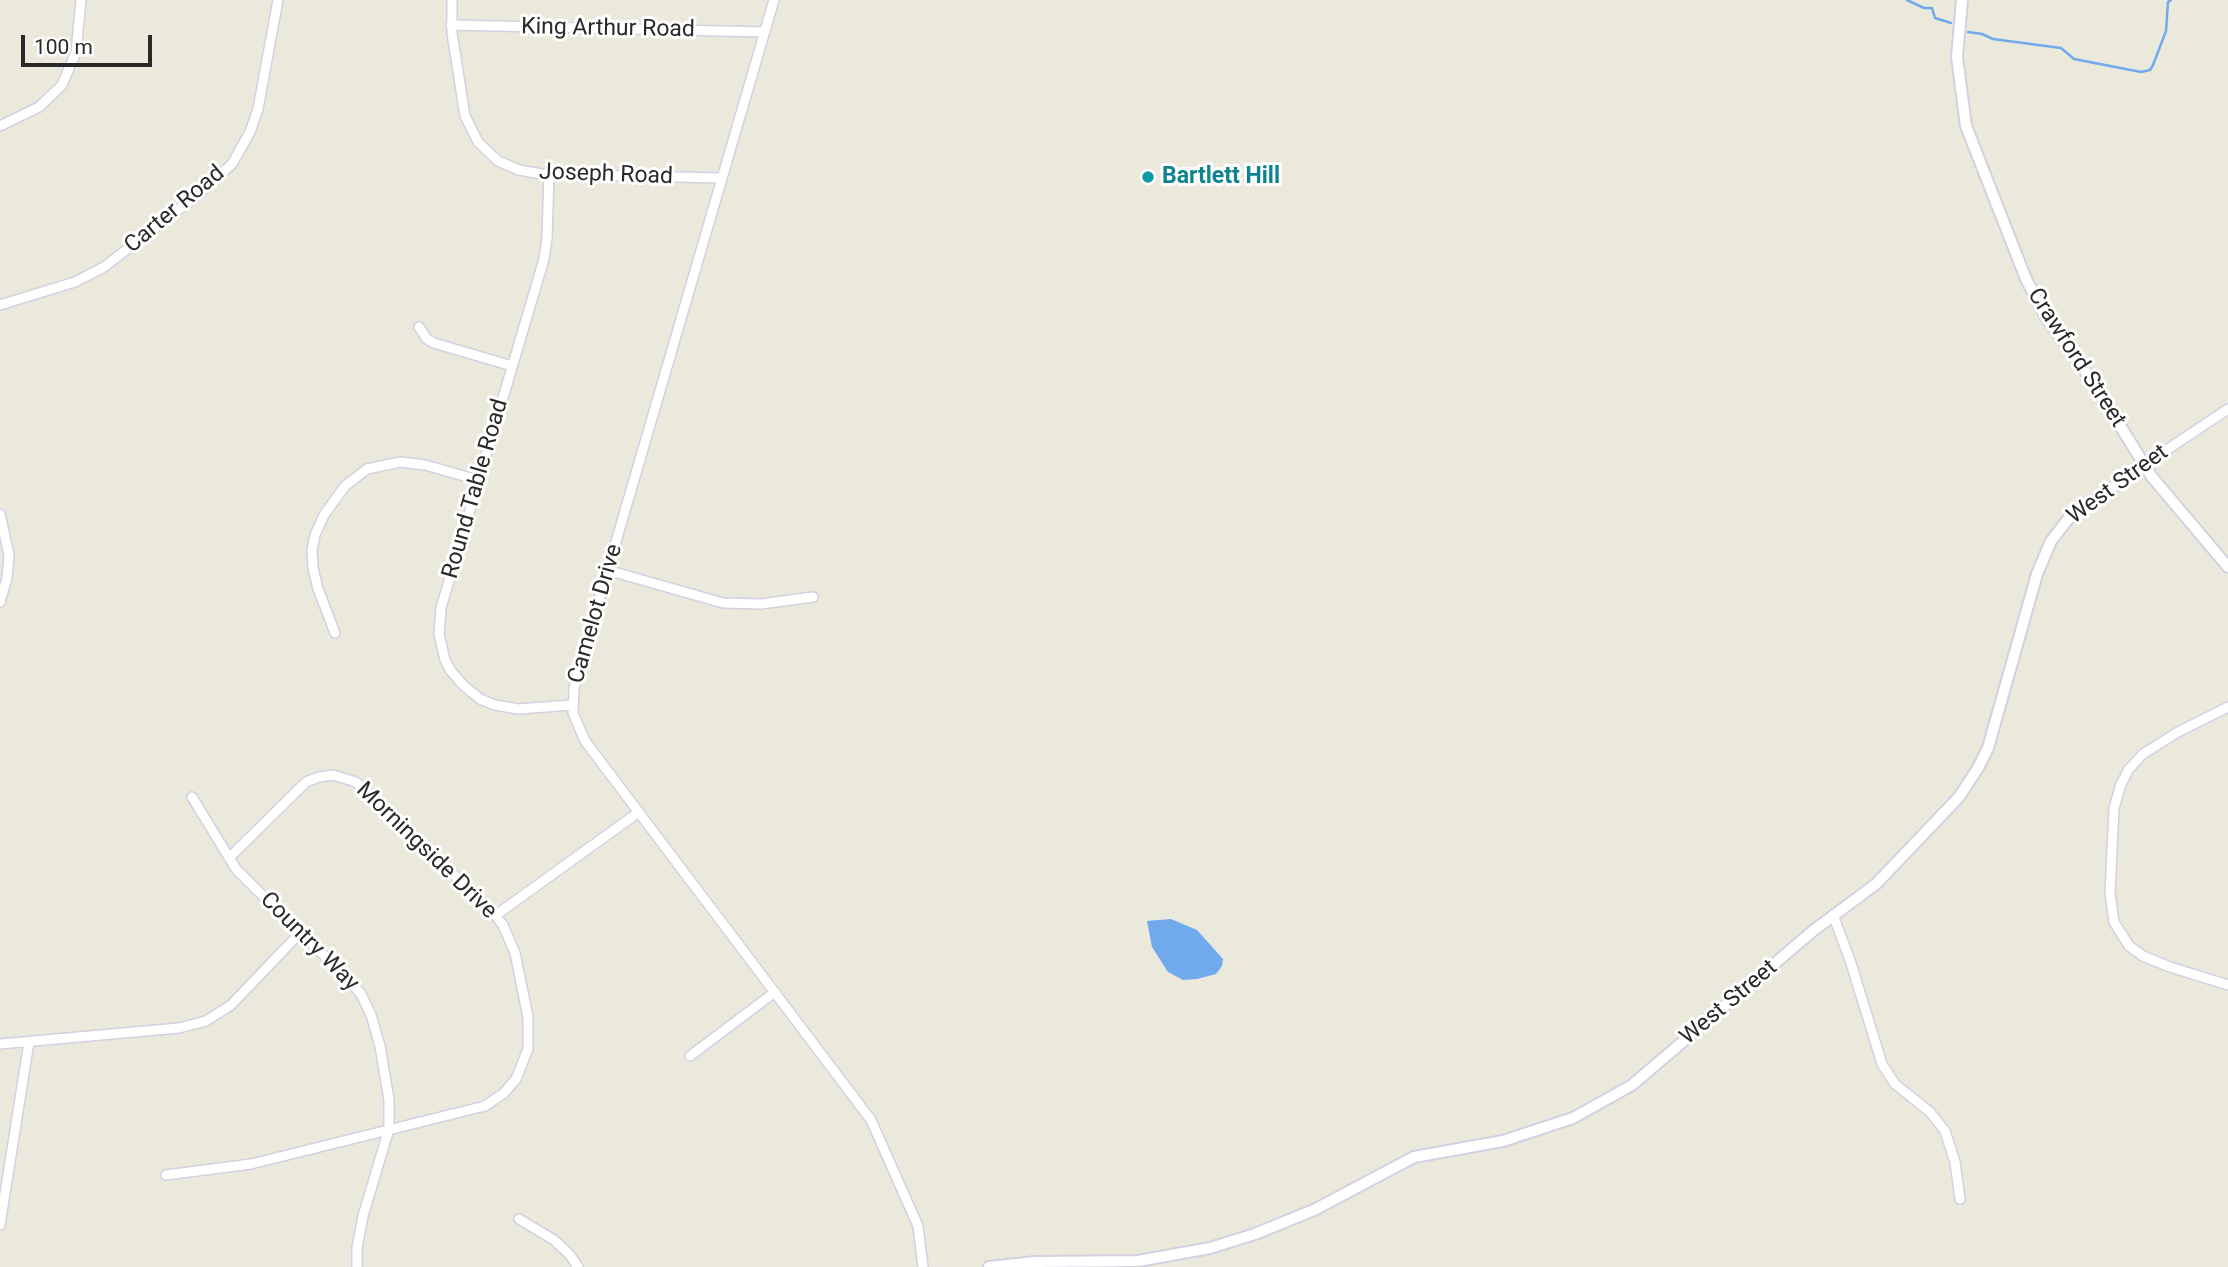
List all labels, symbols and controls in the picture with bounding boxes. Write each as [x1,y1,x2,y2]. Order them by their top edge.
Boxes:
street label: King Arthur Road [521,14,695,44]
scale bar [24,21,156,65]
text: 100 m [34,35,93,59]
street label: Joseph Road [539,159,673,191]
street label: Carter Road [119,160,231,260]
place label: Bartlett Hill [1162,163,1280,191]
marker: Bartlett Hill [1140,169,1156,185]
street label: Crawford Street [2021,283,2131,433]
street label: Round Table Road [437,396,515,582]
street label: West Street [2062,439,2174,531]
street label: Camelot Drive [563,541,629,687]
street label: Morningside Drive [350,777,502,925]
street label: Country Way [254,887,364,997]
street label: West Street [1675,954,1783,1052]

